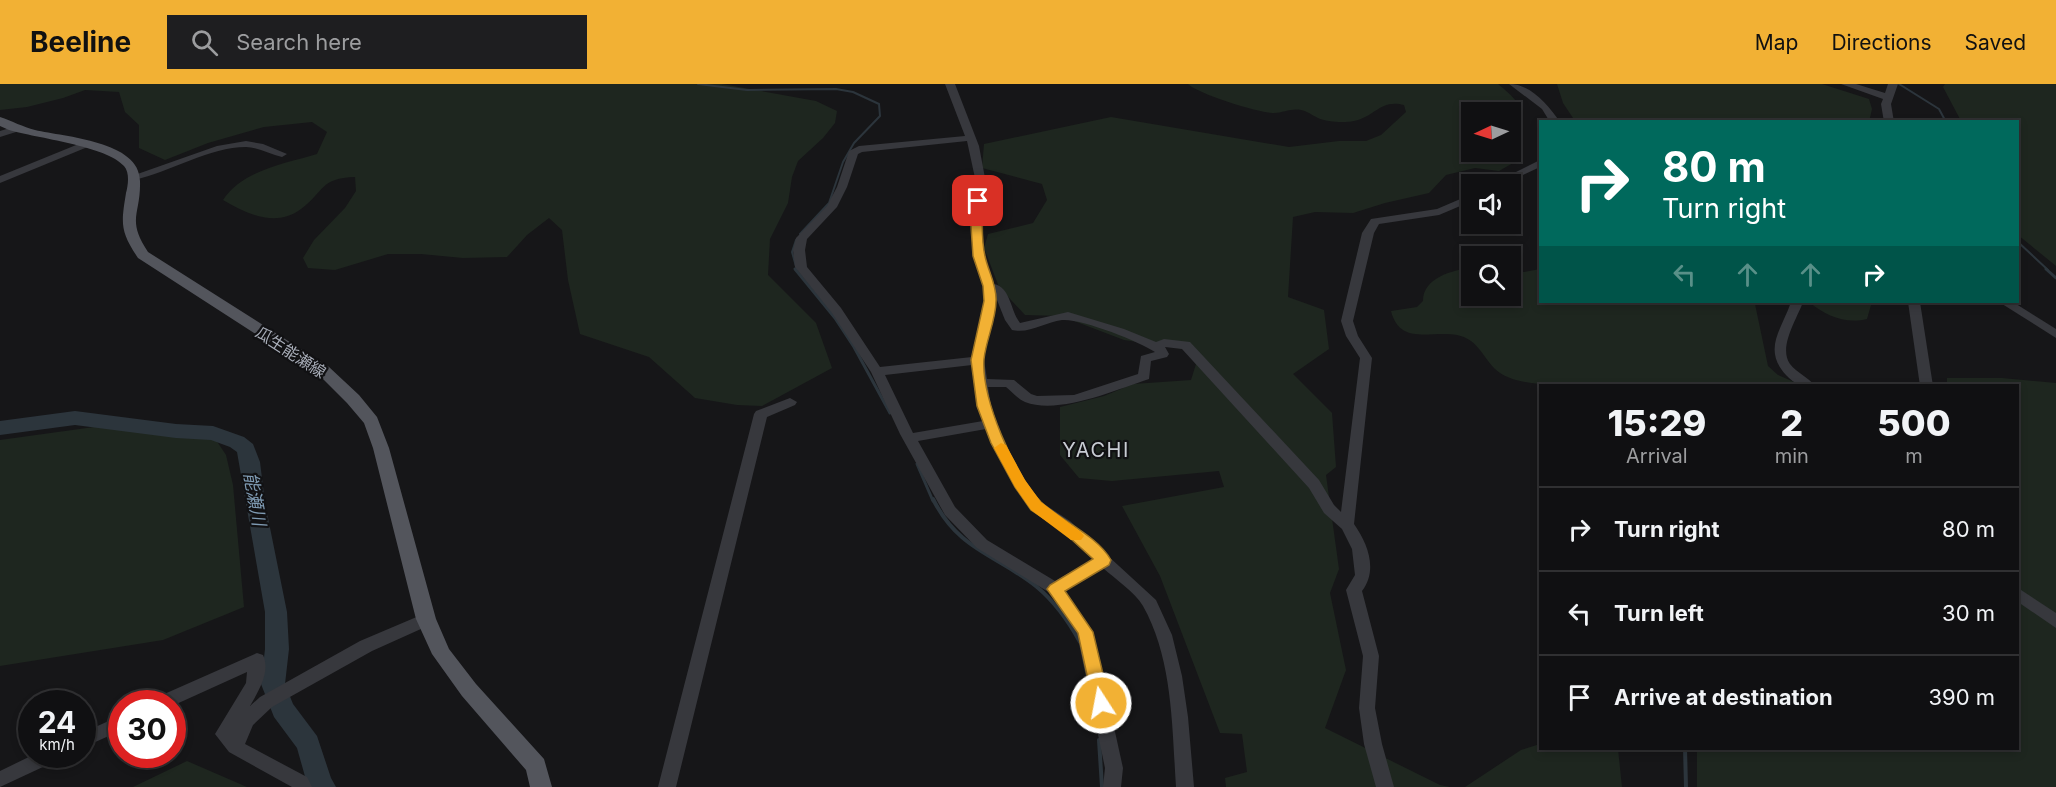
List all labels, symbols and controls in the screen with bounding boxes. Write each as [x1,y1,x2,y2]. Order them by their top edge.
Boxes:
search box [167,15,587,69]
text: Beeline [30,25,131,59]
icon: search [188,26,221,59]
text: Search here [236,29,362,55]
text: Map [1755,30,1798,55]
text: Directions [1831,30,1932,55]
text: Saved [1965,30,2026,55]
north arrow [1461,102,1521,162]
map controls [1461,102,1521,306]
text: 80 m [1662,141,1766,192]
icon: right [1563,144,1641,222]
button: sound [1461,174,1521,234]
pin [952,175,1003,226]
icon: arrive [961,184,994,217]
text: Turn right [1662,192,1786,225]
button: search [1461,246,1521,306]
icon: left [1668,258,1701,291]
icon: ahead [1731,258,1764,291]
icon: ahead [1794,258,1827,291]
icon: right [1857,258,1890,291]
street label: 瓜生能瀬線 [252,322,330,382]
text: 15:29 [1607,401,1706,445]
text: 2 [1780,401,1803,445]
text: 500 [1877,401,1951,445]
district label: YACHI [1062,438,1130,462]
text: Arrival [1626,444,1688,468]
text: min [1775,444,1809,468]
text: m [1905,444,1923,468]
water label: 能瀬川 [240,471,270,529]
icon: right [1563,513,1596,546]
text: Turn right [1614,516,1720,542]
text: 80 m [1942,516,1995,542]
icon: left [1563,597,1596,630]
text: Turn left [1614,600,1704,626]
text: 30 m [1942,600,1995,626]
position arrow [1069,671,1133,735]
icon: arrive [1563,681,1596,714]
text: Arrive at destination [1614,684,1833,710]
text: 390 m [1928,684,1995,710]
speed limit sign: 30 [108,690,186,768]
text: 24 [38,704,76,740]
text: km/h [39,735,75,754]

